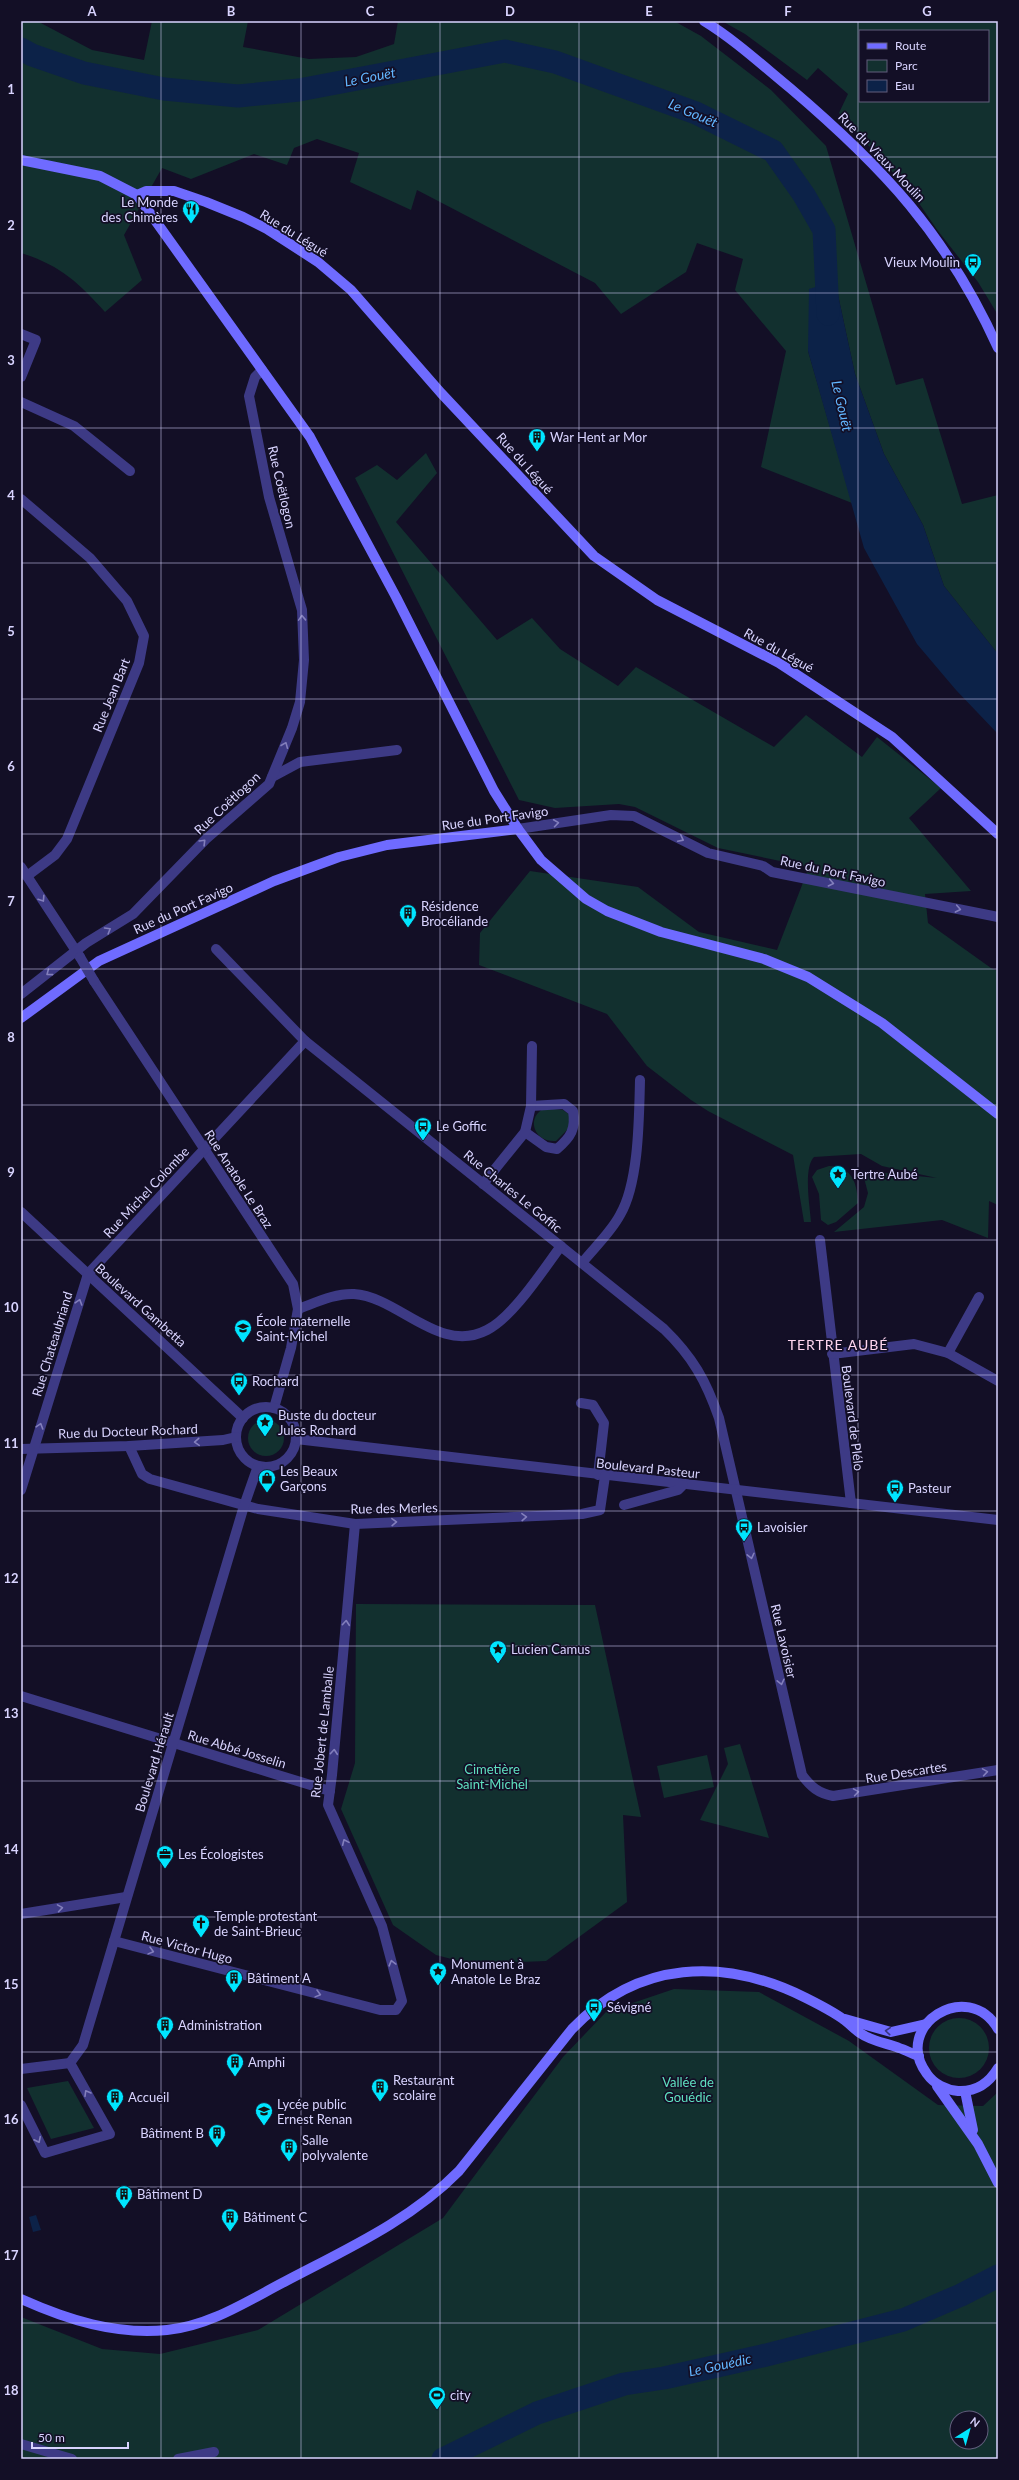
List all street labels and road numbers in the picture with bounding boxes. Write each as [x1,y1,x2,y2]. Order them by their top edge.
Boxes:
street label: Rue du Vieux Moulin [835,109,929,205]
street label: Rue du Légué [257,206,331,260]
street label: Rue du Légué [493,429,557,497]
street label: Rue Coëtlogon [265,444,299,530]
street label: Rue du Légué [741,624,817,676]
street label: Rue Jean Bart [89,655,133,734]
street label: Rue Coëtlogon [191,768,263,838]
street label: Rue du Port Favigo [441,803,549,833]
street label: Rue du Port Favigo [779,852,887,890]
street label: Rue du Port Favigo [131,879,235,937]
street label: Rue Anatole Le Braz [201,1127,277,1231]
street label: Rue Michel Colombe [100,1143,192,1241]
street label: Rue Charles Le Goffic [461,1146,565,1236]
street label: Boulevard Gambetta [92,1260,190,1350]
street label: Rue Chateaubriand [28,1290,76,1398]
street label: Boulevard de Plélo [839,1364,867,1472]
street label: Rue du Docteur Rochard [58,1421,198,1441]
street label: Boulevard Pasteur [595,1455,701,1481]
street label: Rue des Merles [350,1499,438,1517]
street label: Rue Lavoisier [768,1602,800,1680]
street label: Rue Jobert de Lamballe [307,1665,337,1799]
street label: Boulevard Hérault [131,1710,177,1814]
street label: Rue Abbé Josselin [186,1726,288,1772]
street label: Rue Descartes [864,1758,948,1786]
street label: Rue Victor Hugo [140,1927,234,1967]

